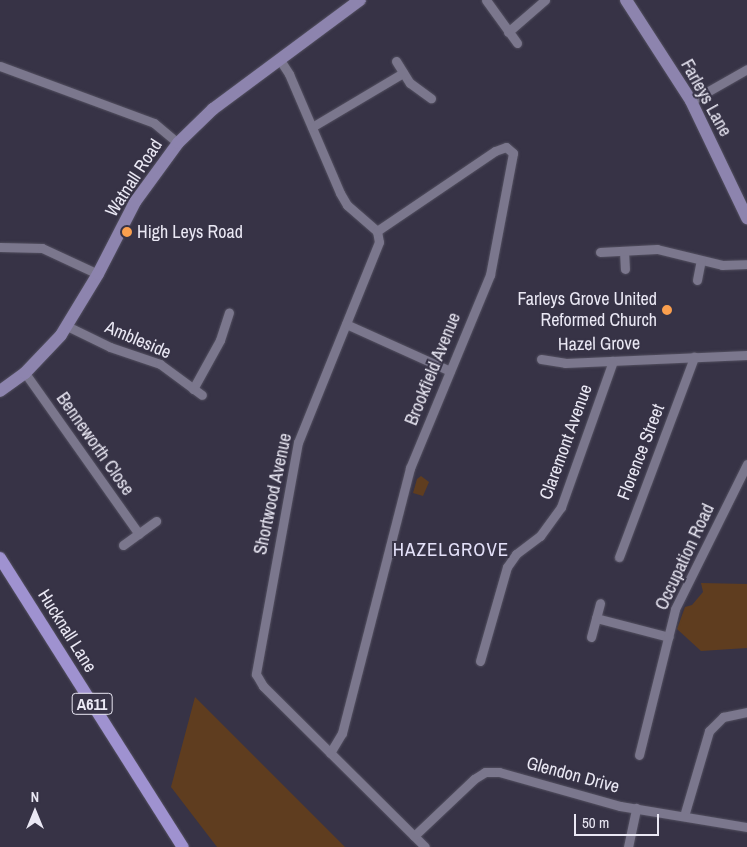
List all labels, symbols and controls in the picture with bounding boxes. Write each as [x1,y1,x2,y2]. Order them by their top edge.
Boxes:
street label: Farleys Lane [676,56,736,140]
street label: Watnall Road [101,135,167,221]
place label: High Leys Road [137,221,243,243]
marker: High Leys Road [121,226,133,238]
place label: Farleys Grove United Reformed Church [517,289,657,332]
marker: Farleys Grove United Reformed Church [661,304,673,316]
street label: Brookfield Avenue [400,309,466,429]
street label: Ambleside [102,316,174,364]
street label: Hazel Grove [558,332,640,356]
street label: Claremont Avenue [535,381,597,503]
street label: Benneworth Close [52,388,138,500]
street label: Florence Street [613,401,669,503]
street label: Shortwood Avenue [249,431,297,557]
street label: Occupation Road [651,500,719,614]
district label: HAZELGROVE [392,539,510,561]
street label: Hucknall Lane [33,586,101,676]
road number: A611 [71,691,113,718]
street label: Glendon Drive [524,752,622,798]
north arrow [10,787,60,837]
text: N [31,788,39,806]
scale bar [577,804,662,836]
text: 50 m [582,812,609,833]

